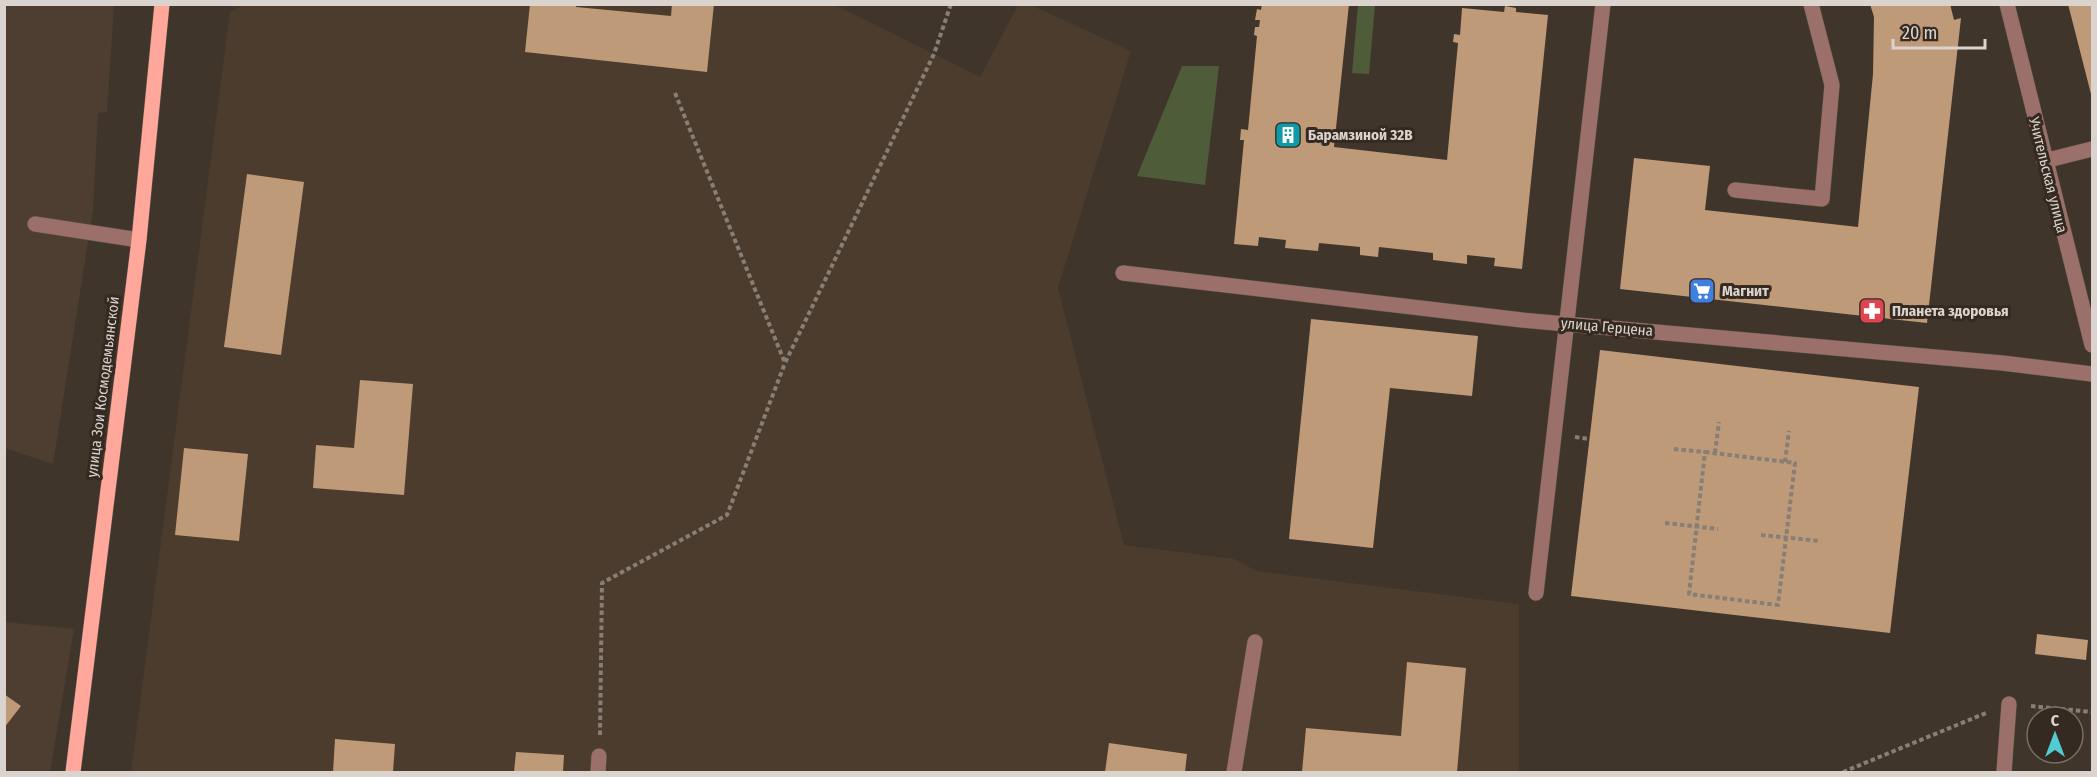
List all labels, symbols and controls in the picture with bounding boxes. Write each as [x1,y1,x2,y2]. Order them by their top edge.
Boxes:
scale bar [1893,12,1984,50]
text: 20 m [1902,22,1937,44]
street label: Учительская улица [2025,114,2071,235]
building icon: Барамзиной 32В [1273,120,1303,150]
place label: Барамзиной 32В [1308,126,1413,144]
supermarket icon: Магнит [1687,276,1717,306]
place label: Магнит [1722,282,1769,300]
street label: улица Зои Космодемьянской [83,295,123,479]
pharmacy icon: Планета здоровья [1857,296,1887,326]
place label: Планета здоровья [1892,302,2009,320]
street label: улица Герцена [1560,314,1654,340]
north arrow [2025,705,2085,765]
text: С [2051,711,2060,730]

